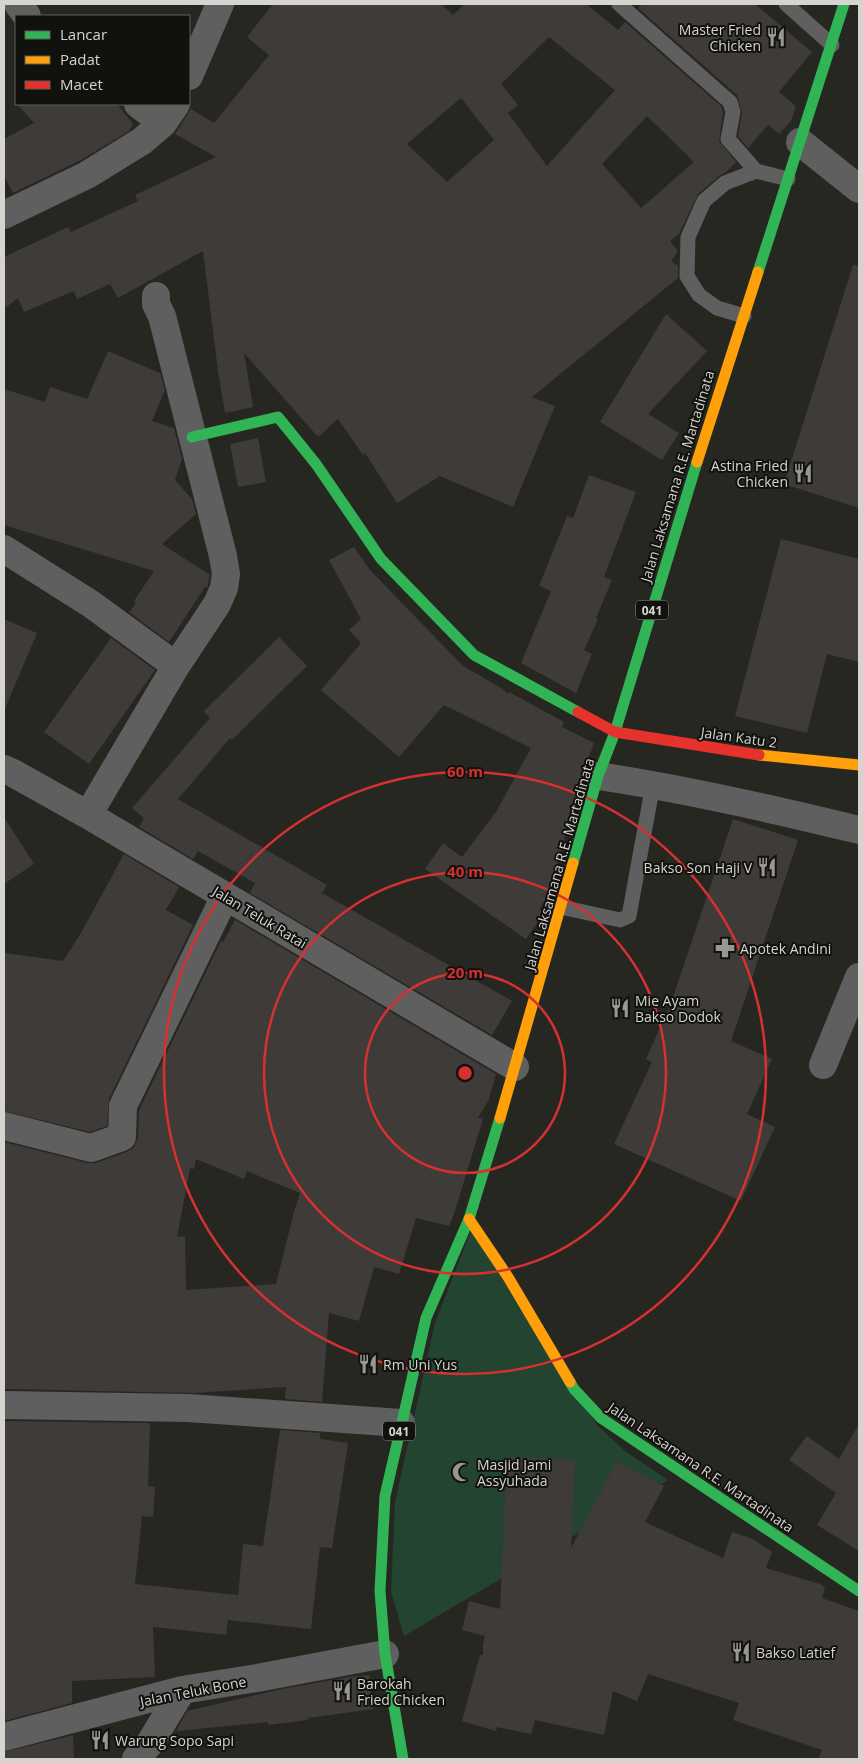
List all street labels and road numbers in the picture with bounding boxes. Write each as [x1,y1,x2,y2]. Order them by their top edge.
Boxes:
street label: Jalan Laksamana R.E. Martadinata [635,368,718,586]
road number: 041 [636,600,668,620]
street label: Jalan Katu 2 [698,722,778,752]
street label: Jalan Laksamana R.E. Martadinata [519,756,598,974]
street label: Jalan Teluk Ratai [208,880,311,953]
street label: Jalan Laksamana R.E. Martadinata [603,1396,798,1536]
road number: 041 [383,1422,415,1440]
street label: Jalan Teluk Bone [136,1671,248,1711]

